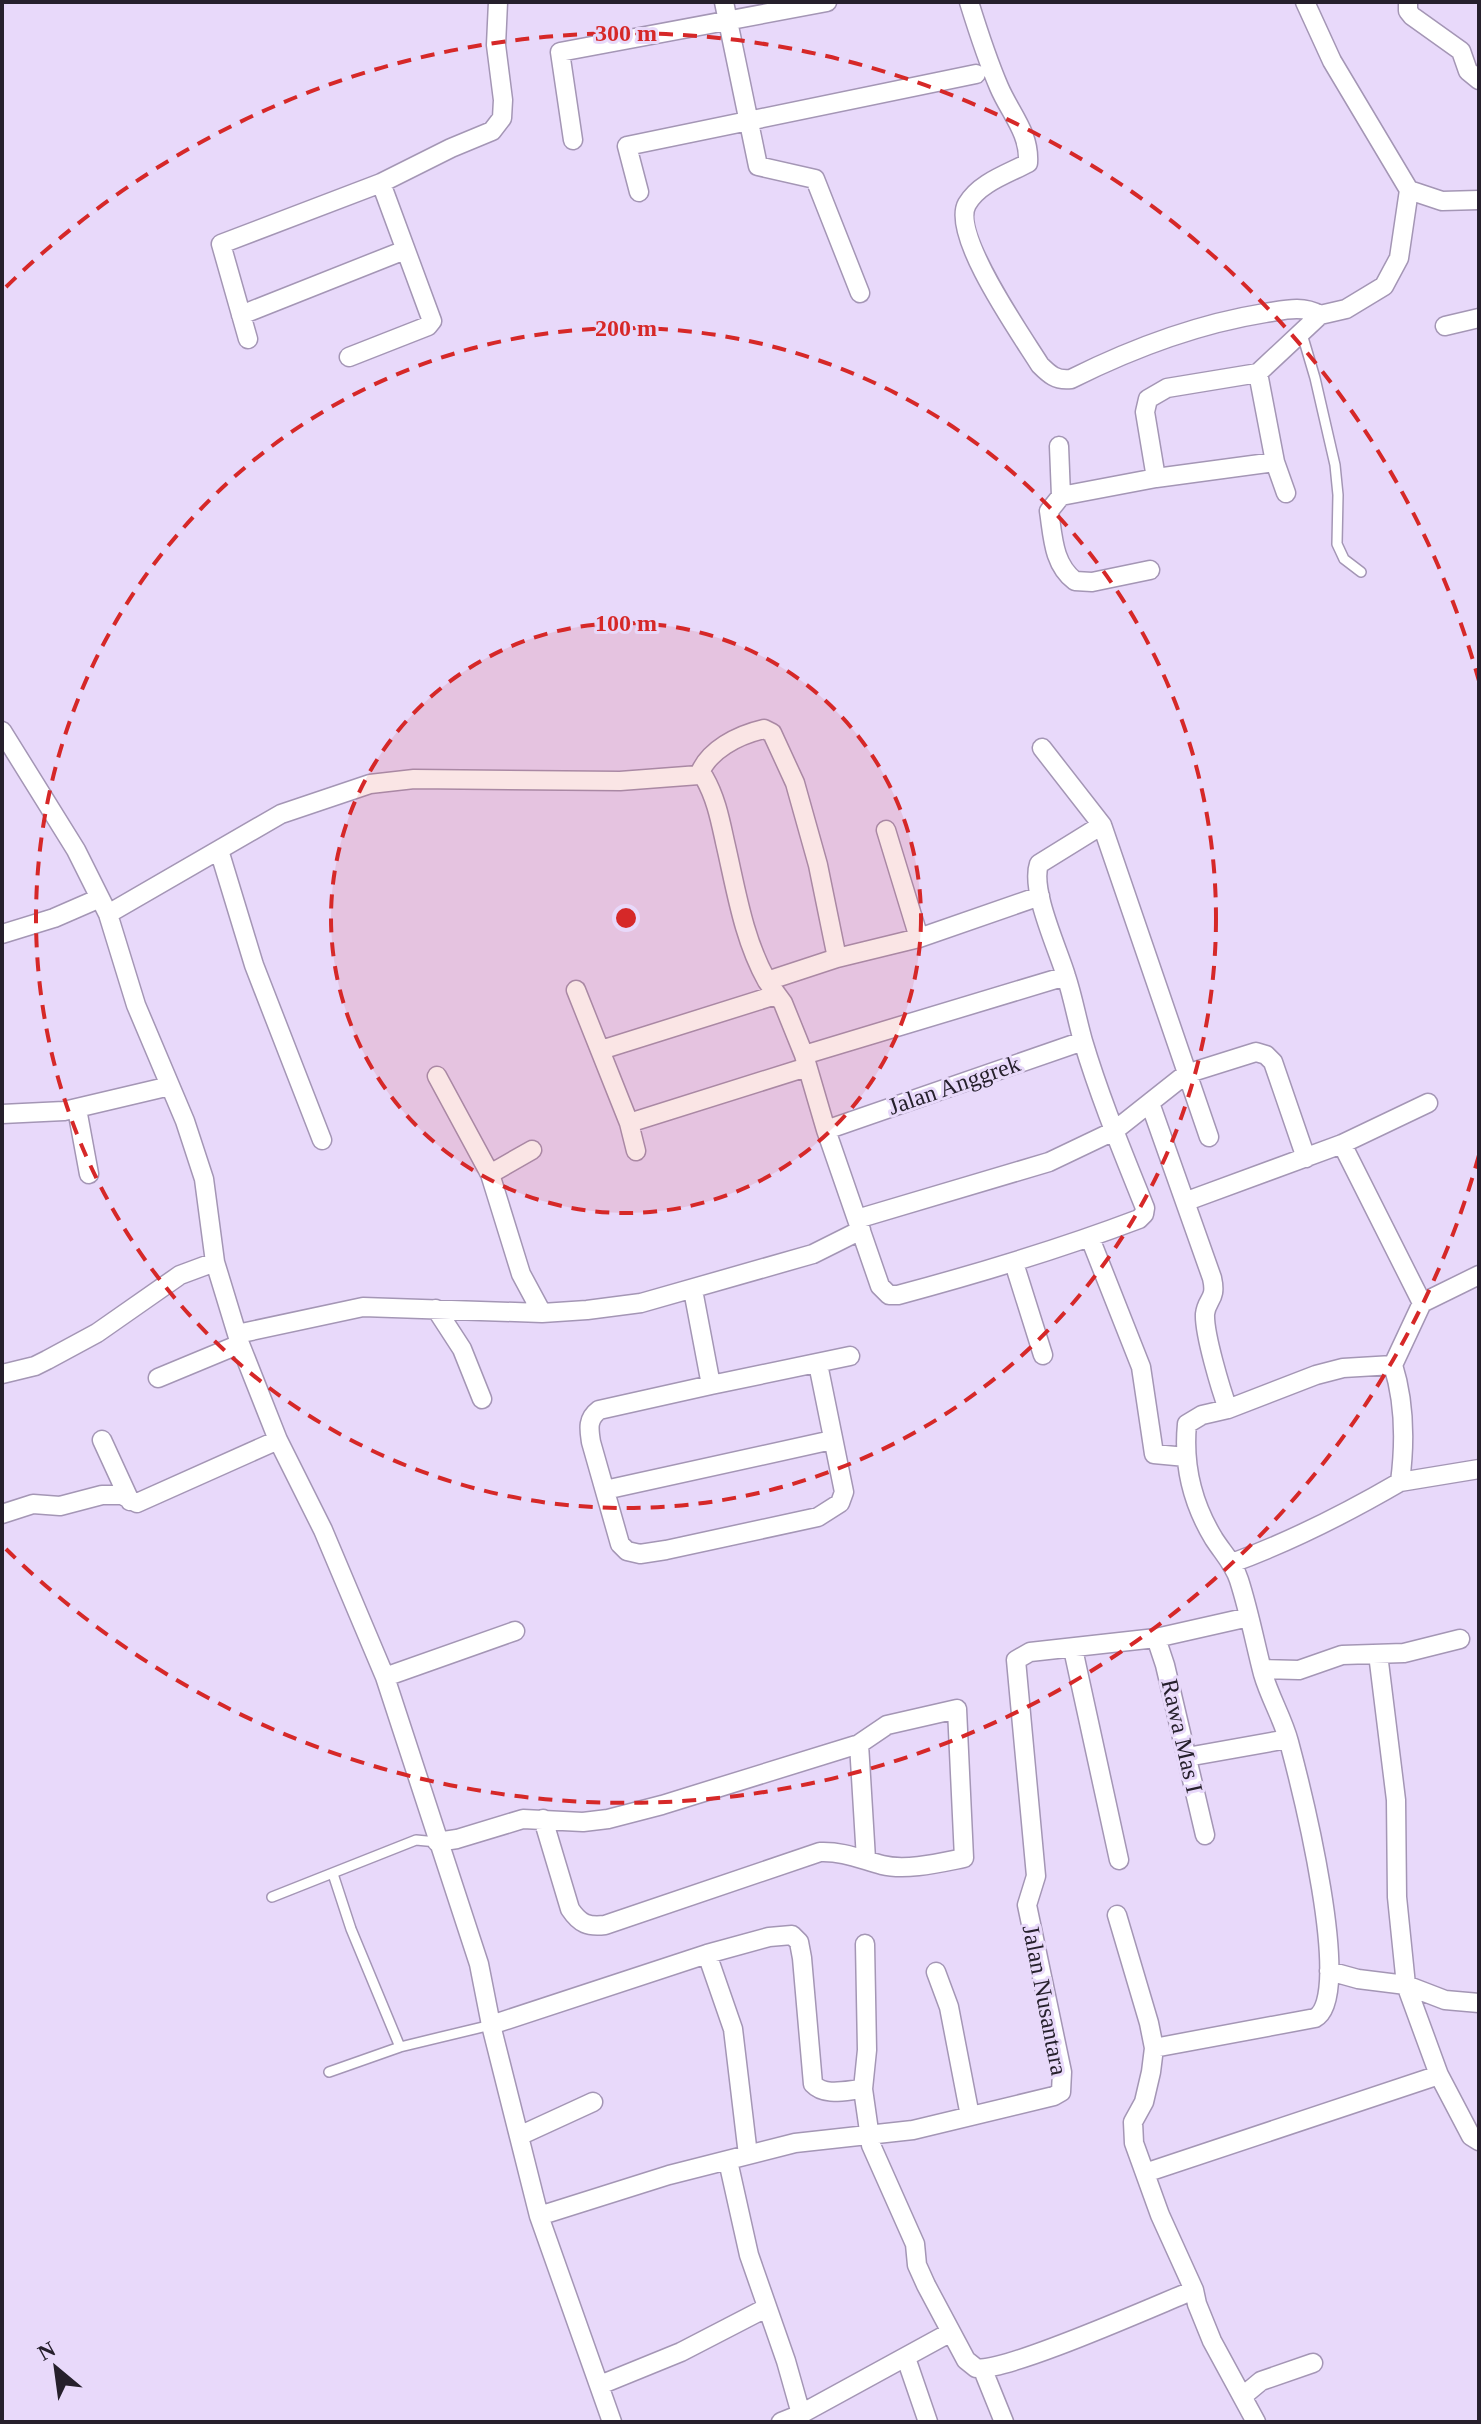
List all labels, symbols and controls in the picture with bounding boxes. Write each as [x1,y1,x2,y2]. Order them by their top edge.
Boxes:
text: 300 m [595,20,657,46]
text: 200 m [595,315,657,341]
text: 100 m [595,610,657,636]
centre of rings [612,904,640,932]
street label: Jalan Anggrek [885,1050,1023,1120]
street label: Rawa Mas I [1156,1677,1208,1795]
street label: Jalan Nusantara [1018,1923,1072,2078]
north arrow [16,2328,96,2408]
text: N [34,2336,60,2366]

